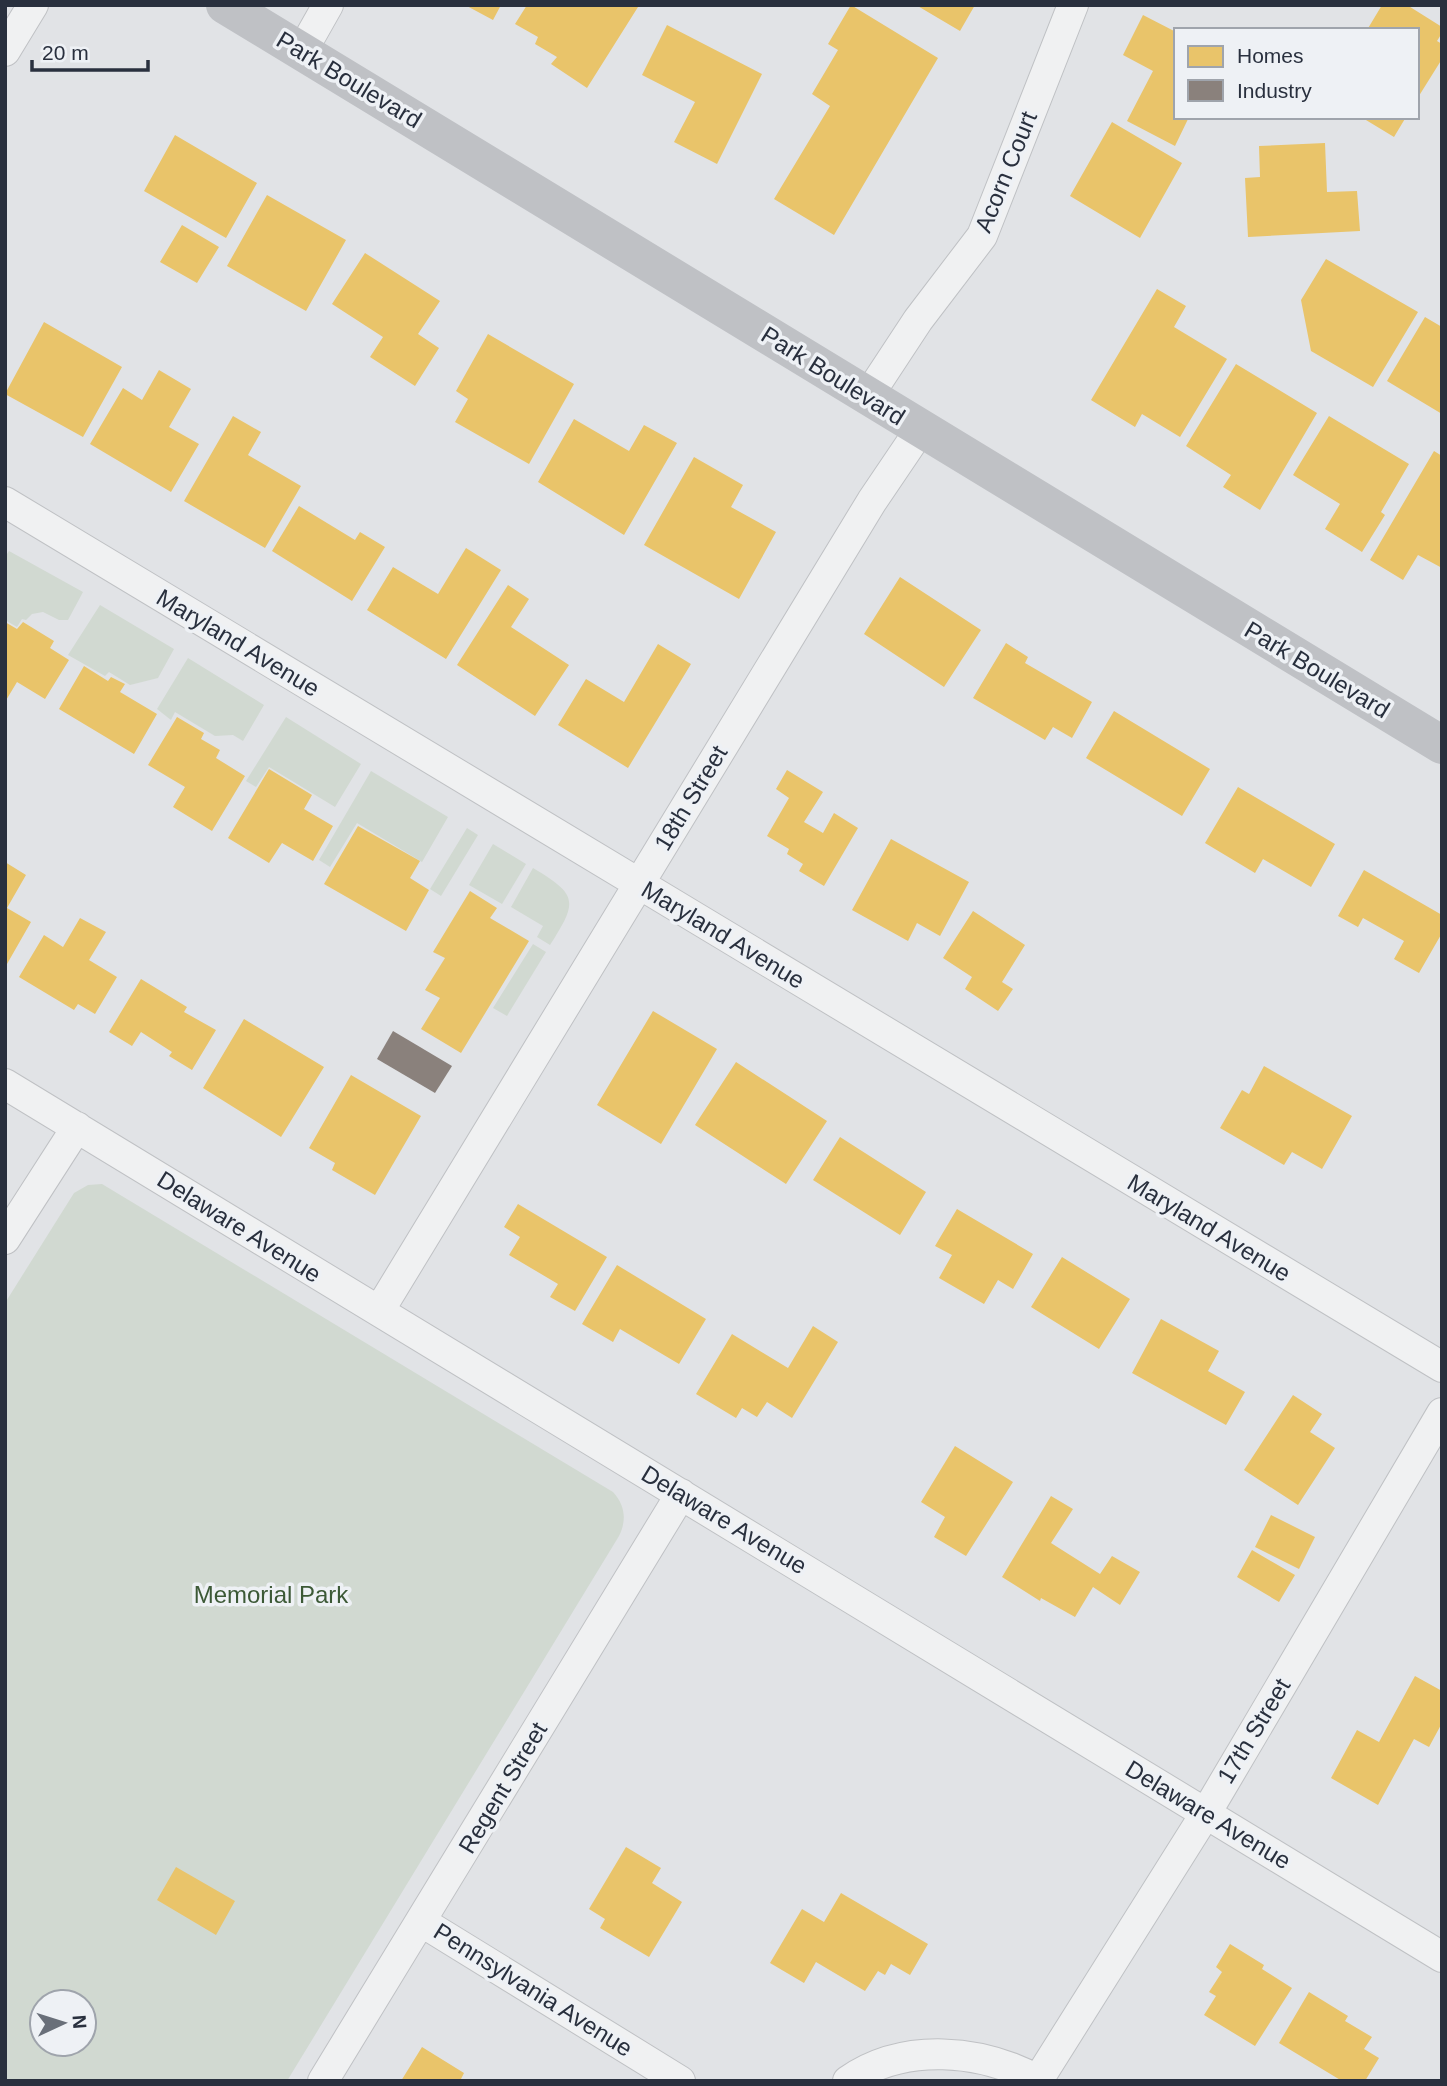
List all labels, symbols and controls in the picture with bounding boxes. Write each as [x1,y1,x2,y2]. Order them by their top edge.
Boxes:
street label: Park Boulevard [272,26,427,133]
scale bar [32,28,147,72]
legend [1174,28,1419,119]
text: 20 m [42,41,89,64]
text: Homes [1237,44,1304,67]
text: Industry [1237,79,1312,102]
street label: Acorn Court [969,107,1042,236]
street label: Park Boulevard [757,321,910,431]
street label: Maryland Avenue [152,583,325,702]
street label: Park Boulevard [1240,616,1395,723]
street label: 18th Street [649,740,733,855]
street label: Maryland Avenue [637,875,810,994]
street label: Delaware Avenue [153,1165,326,1288]
street label: Maryland Avenue [1123,1168,1296,1287]
street label: Delaware Avenue [637,1460,812,1579]
park label: Memorial Park [194,1581,349,1608]
street label: 17th Street [1212,1673,1296,1788]
street label: Regent Street [453,1717,552,1858]
street label: Delaware Avenue [1121,1755,1296,1874]
street label: Pennsylvania Avenue [429,1917,638,2062]
north arrow [28,1988,98,2058]
text: N [69,2014,90,2029]

